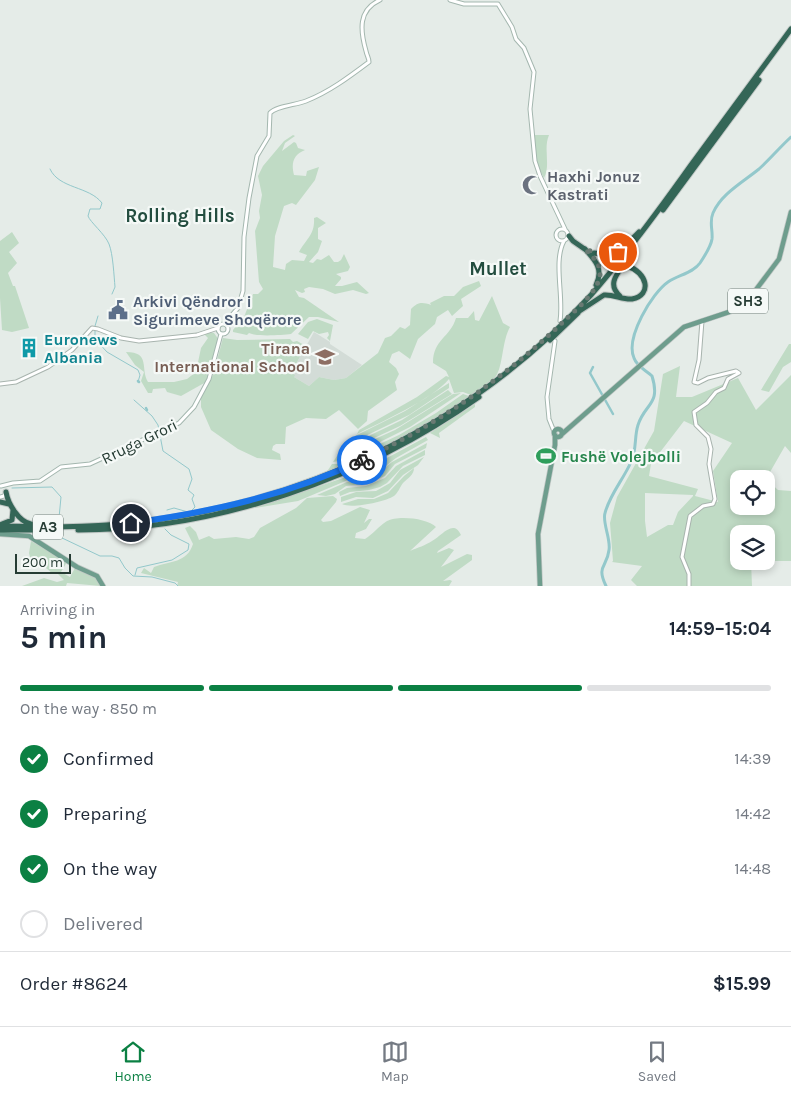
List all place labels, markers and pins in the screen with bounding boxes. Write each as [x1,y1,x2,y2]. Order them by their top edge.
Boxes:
place label: Haxhi Jonuz Kastrati [547,167,640,204]
mosque icon: Haxhi Jonuz Kastrati [521,174,543,196]
pin [597,231,639,273]
place label: Arkivi Qëndror i Sigurimeve Shoqërore [133,292,301,329]
public building icon: Arkivi Qëndror i Sigurimeve Shoqërore [107,299,129,321]
place label: Euronews Albania [44,330,118,367]
building icon: Euronews Albania [18,337,40,359]
place label: Tirana International School [154,339,310,376]
school or university icon: Tirana International School [314,346,336,368]
sports icon: Fushë Volejbolli [535,445,557,467]
place label: Fushë Volejbolli [561,447,681,466]
pin [110,502,152,544]

